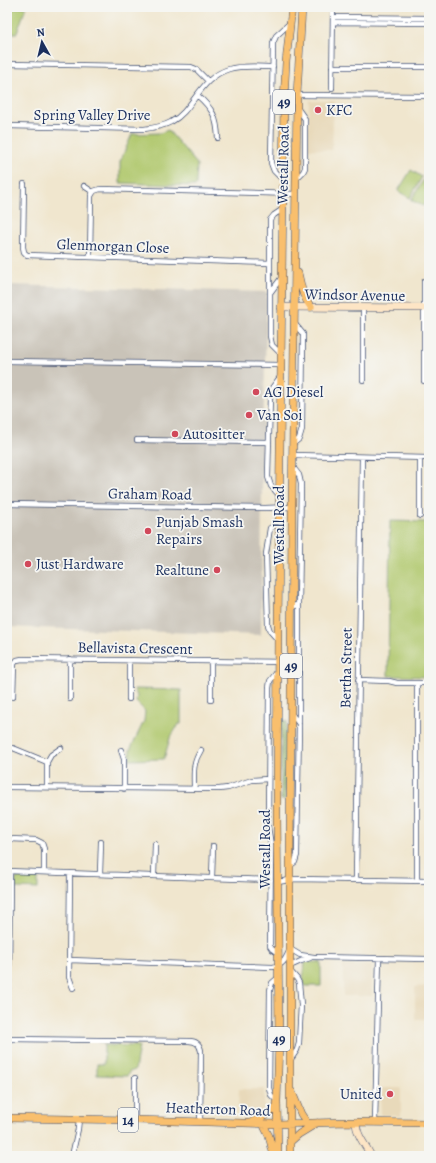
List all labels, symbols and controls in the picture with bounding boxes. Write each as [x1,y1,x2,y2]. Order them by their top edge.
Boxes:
north arrow [22,22,62,62]
text: N [36,25,46,41]
road number: 49 [273,90,295,114]
place label: KFC [326,100,352,120]
street label: Spring Valley Drive [34,105,151,125]
marker: KFC [313,105,323,115]
street label: Westall Road [272,124,294,206]
street label: Glenmorgan Close [56,234,170,258]
street label: Windsor Avenue [303,284,406,306]
place label: AG Diesel [263,382,324,402]
marker: AG Diesel [251,387,261,397]
place label: Van Soi [256,405,302,425]
marker: Van Soi [244,410,254,420]
place label: Autositter [182,424,245,444]
marker: Autositter [170,429,180,439]
street label: Graham Road [108,483,193,505]
street label: Westall Road [269,485,289,566]
place label: Punjab Smash Repairs [156,512,243,549]
marker: Punjab Smash Repairs [143,526,153,536]
place label: Just Hardware [36,554,124,574]
marker: Just Hardware [23,559,33,569]
place label: Realtune [155,560,209,580]
marker: Realtune [212,565,222,575]
street label: Bertha Street [335,627,357,709]
street label: Bellavista Crescent [77,637,193,659]
road number: 49 [280,654,302,678]
street label: Westall Road [255,809,275,890]
road number: 49 [268,1027,290,1051]
place label: United [340,1084,383,1104]
marker: United [385,1089,395,1099]
street label: Heatherton Road [165,1097,272,1121]
road number: 14 [118,1108,138,1132]

